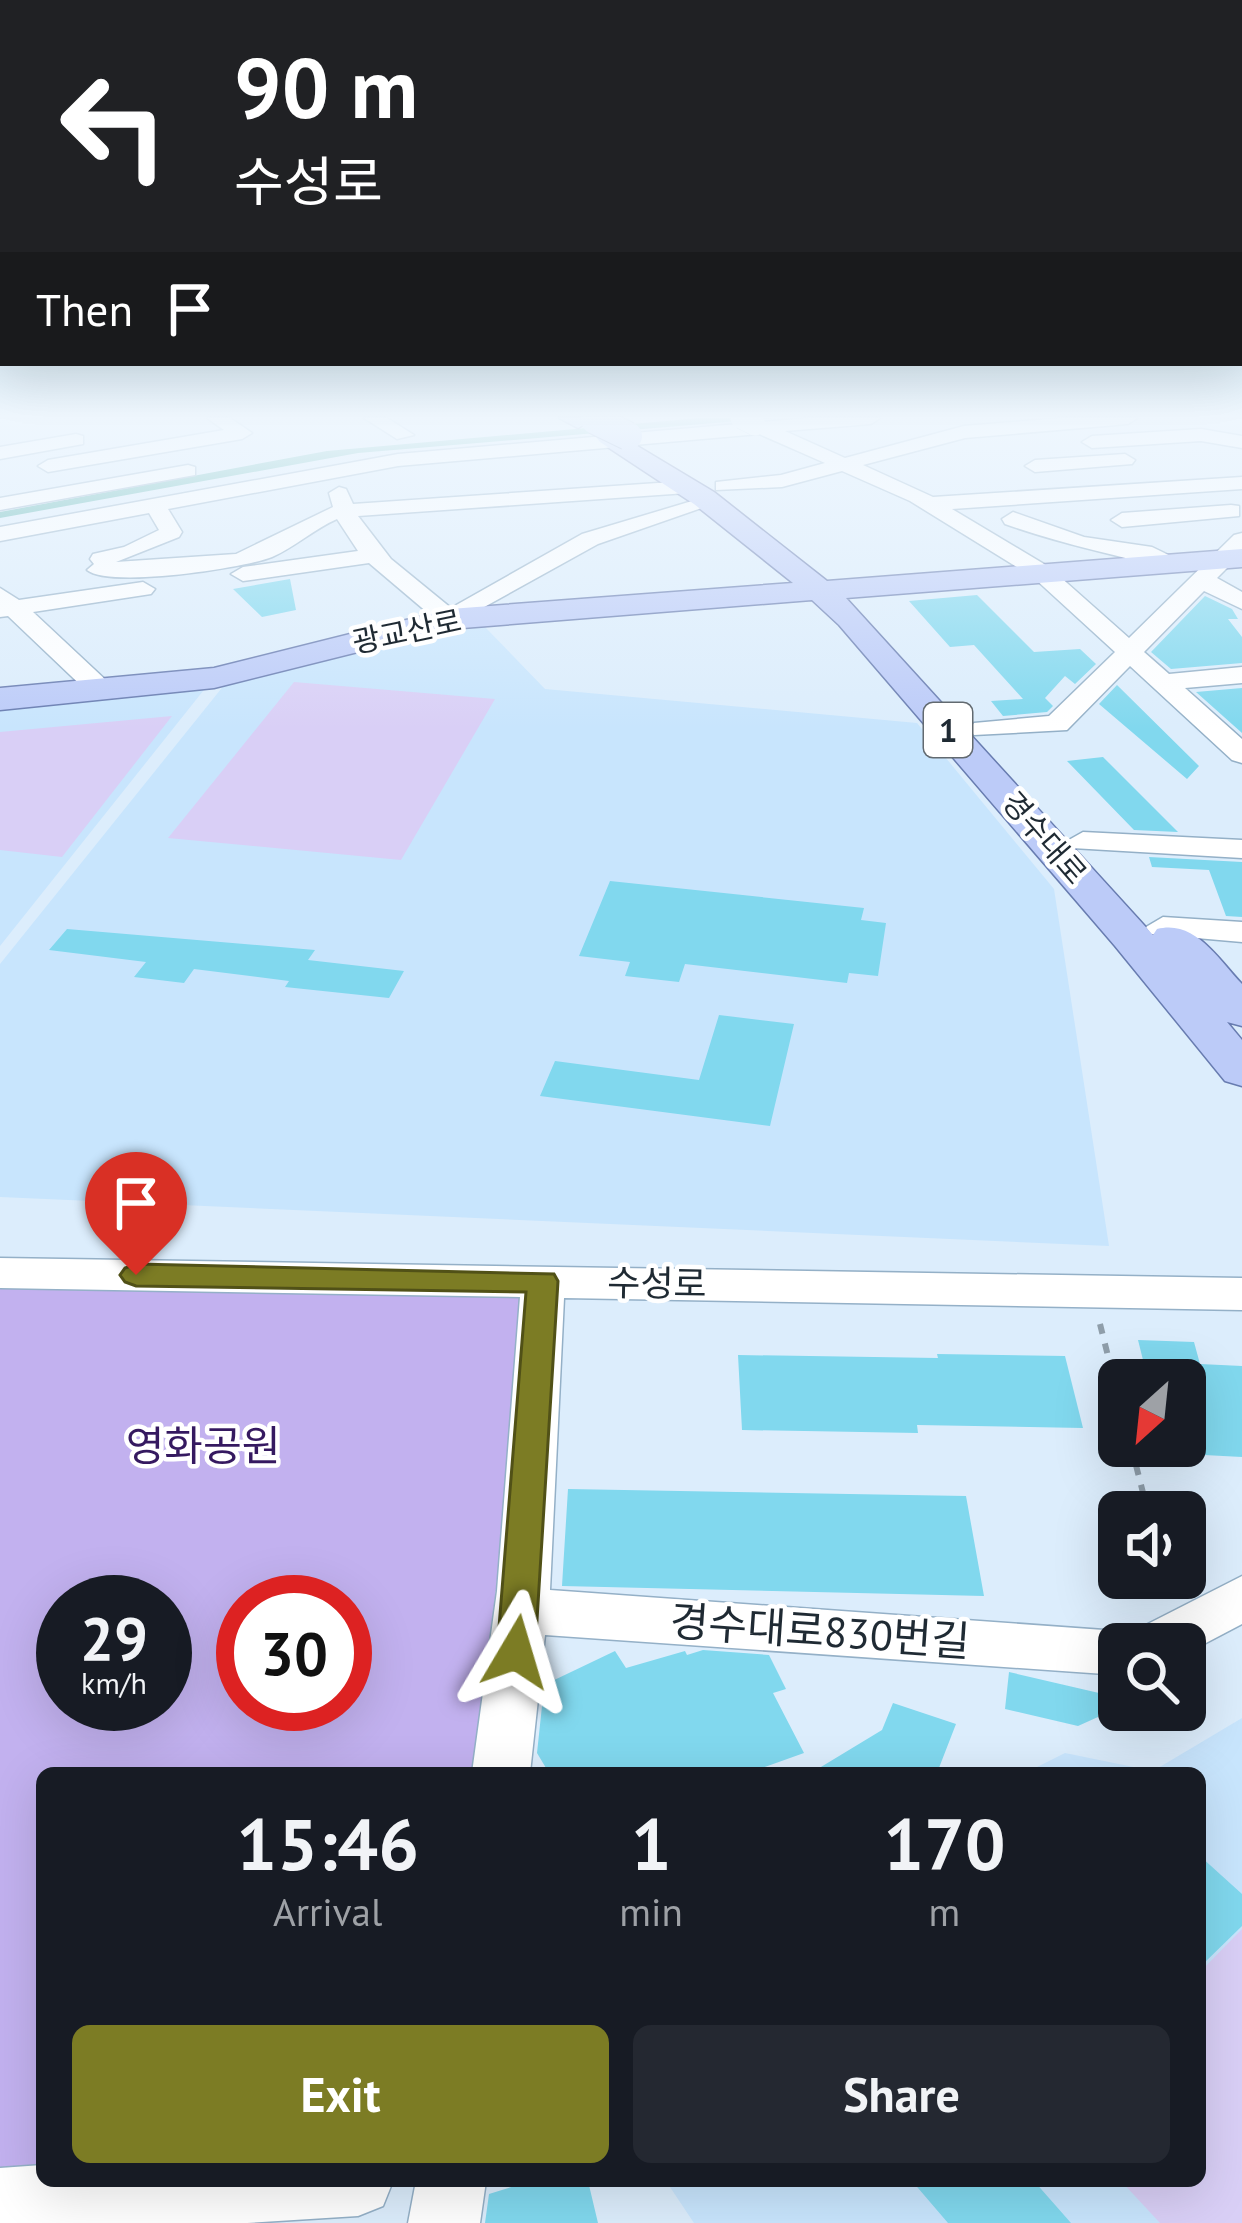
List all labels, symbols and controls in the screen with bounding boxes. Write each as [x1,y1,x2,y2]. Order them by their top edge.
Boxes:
text: 90 m [234,32,418,141]
icon: left [36,48,192,204]
text: 수성로 [234,146,383,216]
icon: arrive [157,276,223,342]
text: Then [36,280,133,338]
street label: 광교산로 [349,600,465,661]
road number: 1 [924,703,972,757]
street label: 경수대로 [994,783,1096,891]
pin [85,1152,187,1275]
icon: arrive [103,1170,169,1236]
street label: 수성로 [607,1258,707,1307]
north arrow [1098,1359,1206,1467]
map controls [1098,1359,1206,1731]
park label: 영화공원 [126,1418,280,1473]
button: sound [1098,1491,1206,1599]
speed limit sign: 30 [216,1575,372,1731]
position arrow [453,1589,579,1715]
street label: 경수대로830번길 [668,1593,972,1668]
text: 29 [80,1599,148,1677]
button: search [1098,1623,1206,1731]
text: km/h [81,1663,147,1702]
text: 15:46 [236,1797,419,1890]
text: 1 [631,1797,672,1890]
text: 170 [883,1797,1006,1890]
text: Arrival [273,1886,382,1937]
text: min [619,1886,683,1937]
text: m [929,1886,960,1937]
button: Exit [72,2025,609,2163]
button: Share [633,2025,1170,2163]

